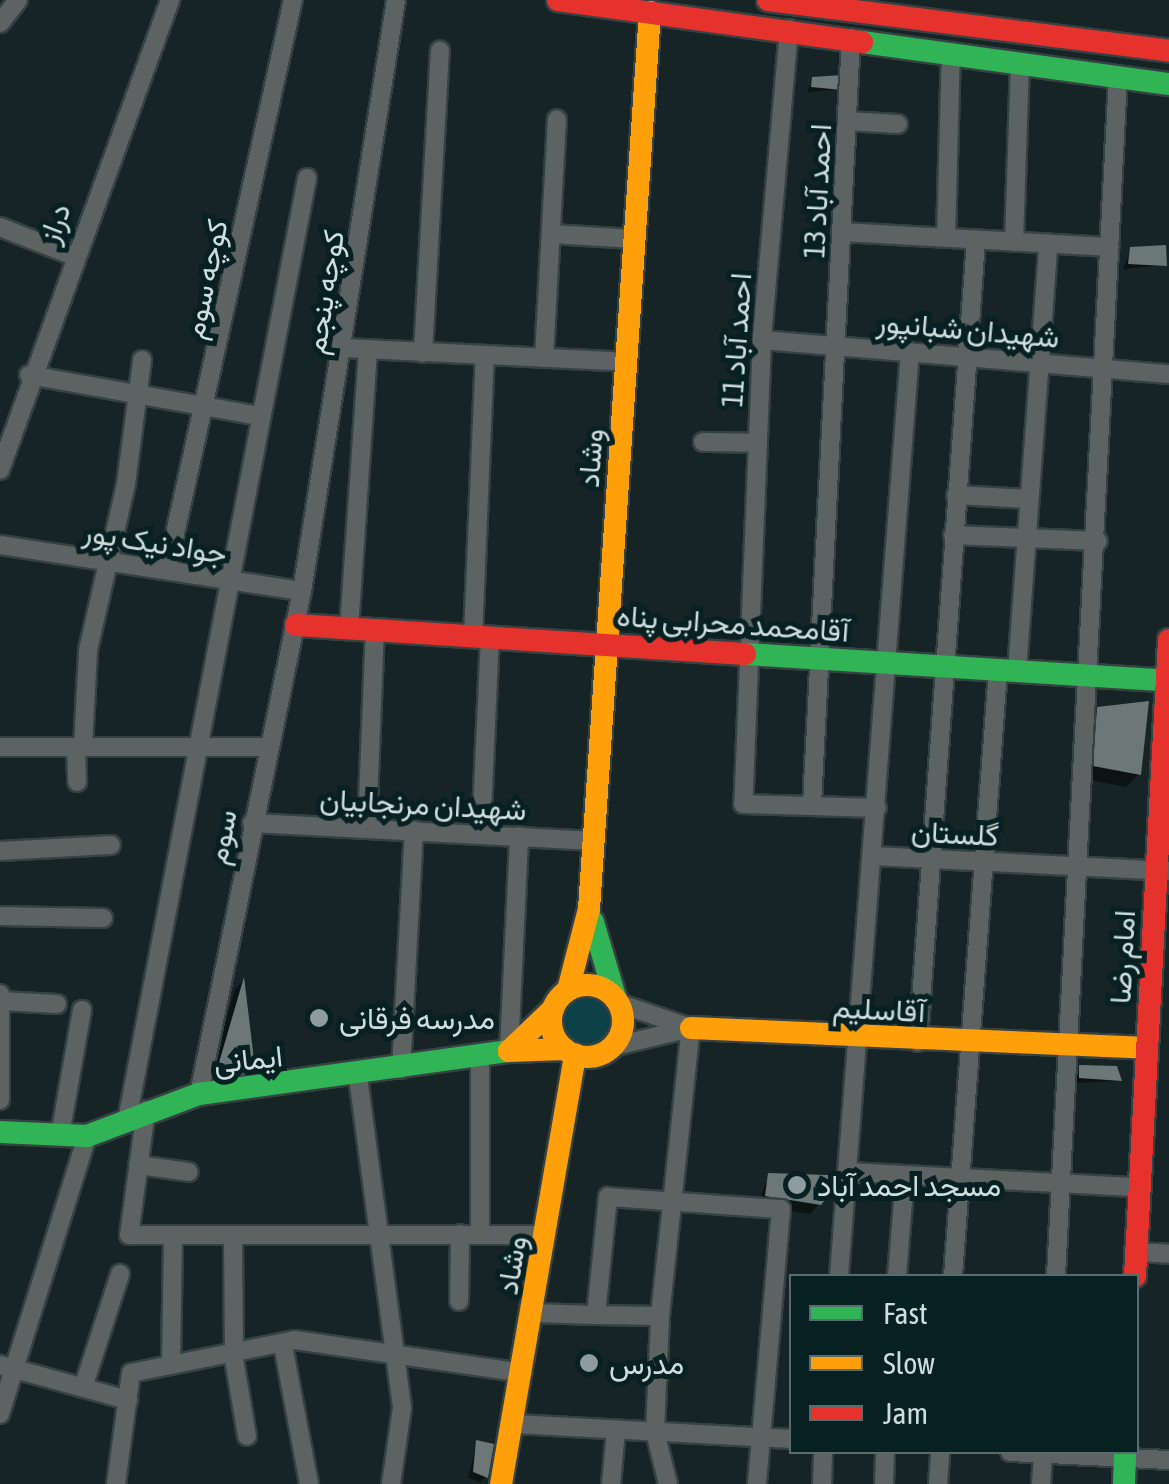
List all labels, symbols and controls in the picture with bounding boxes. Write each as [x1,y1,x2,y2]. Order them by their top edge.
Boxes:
street label: احمد آباد 13 [796,123,838,259]
street label: دراز [30,198,78,248]
street label: کوچه سوم [175,216,235,342]
street label: کوچه پنجم [296,227,352,357]
street label: احمد آباد 11 [713,272,759,408]
street label: شهیدان شبانپور [875,303,1061,355]
street label: وشاد [570,427,610,489]
street label: جواد نیک پور [80,513,230,571]
street label: آقامحمد محرابی پناه [616,597,850,649]
street label: شهیدان مرنجابیان [319,781,527,827]
street label: سوم [198,807,244,867]
street label: گلستان [910,813,1000,853]
street label: امام رضا [1102,909,1142,1005]
street label: آقاسلیم [832,989,926,1029]
place label: مدرسه فرقانی [339,1000,495,1036]
marker: مدرسه فرقانی [308,1007,330,1029]
street label: ایمانی [212,1037,284,1081]
place label: مسجد احمد آباد [817,1167,1001,1203]
marker: مسجد احمد آباد [786,1174,808,1196]
street label: وشاد [489,1233,533,1297]
legend [789,1274,1139,1454]
text: Fast [883,1296,928,1330]
place label: مدرس [609,1345,684,1381]
text: Slow [883,1346,935,1380]
marker: مدرس [578,1352,600,1374]
text: Jam [883,1396,928,1430]

